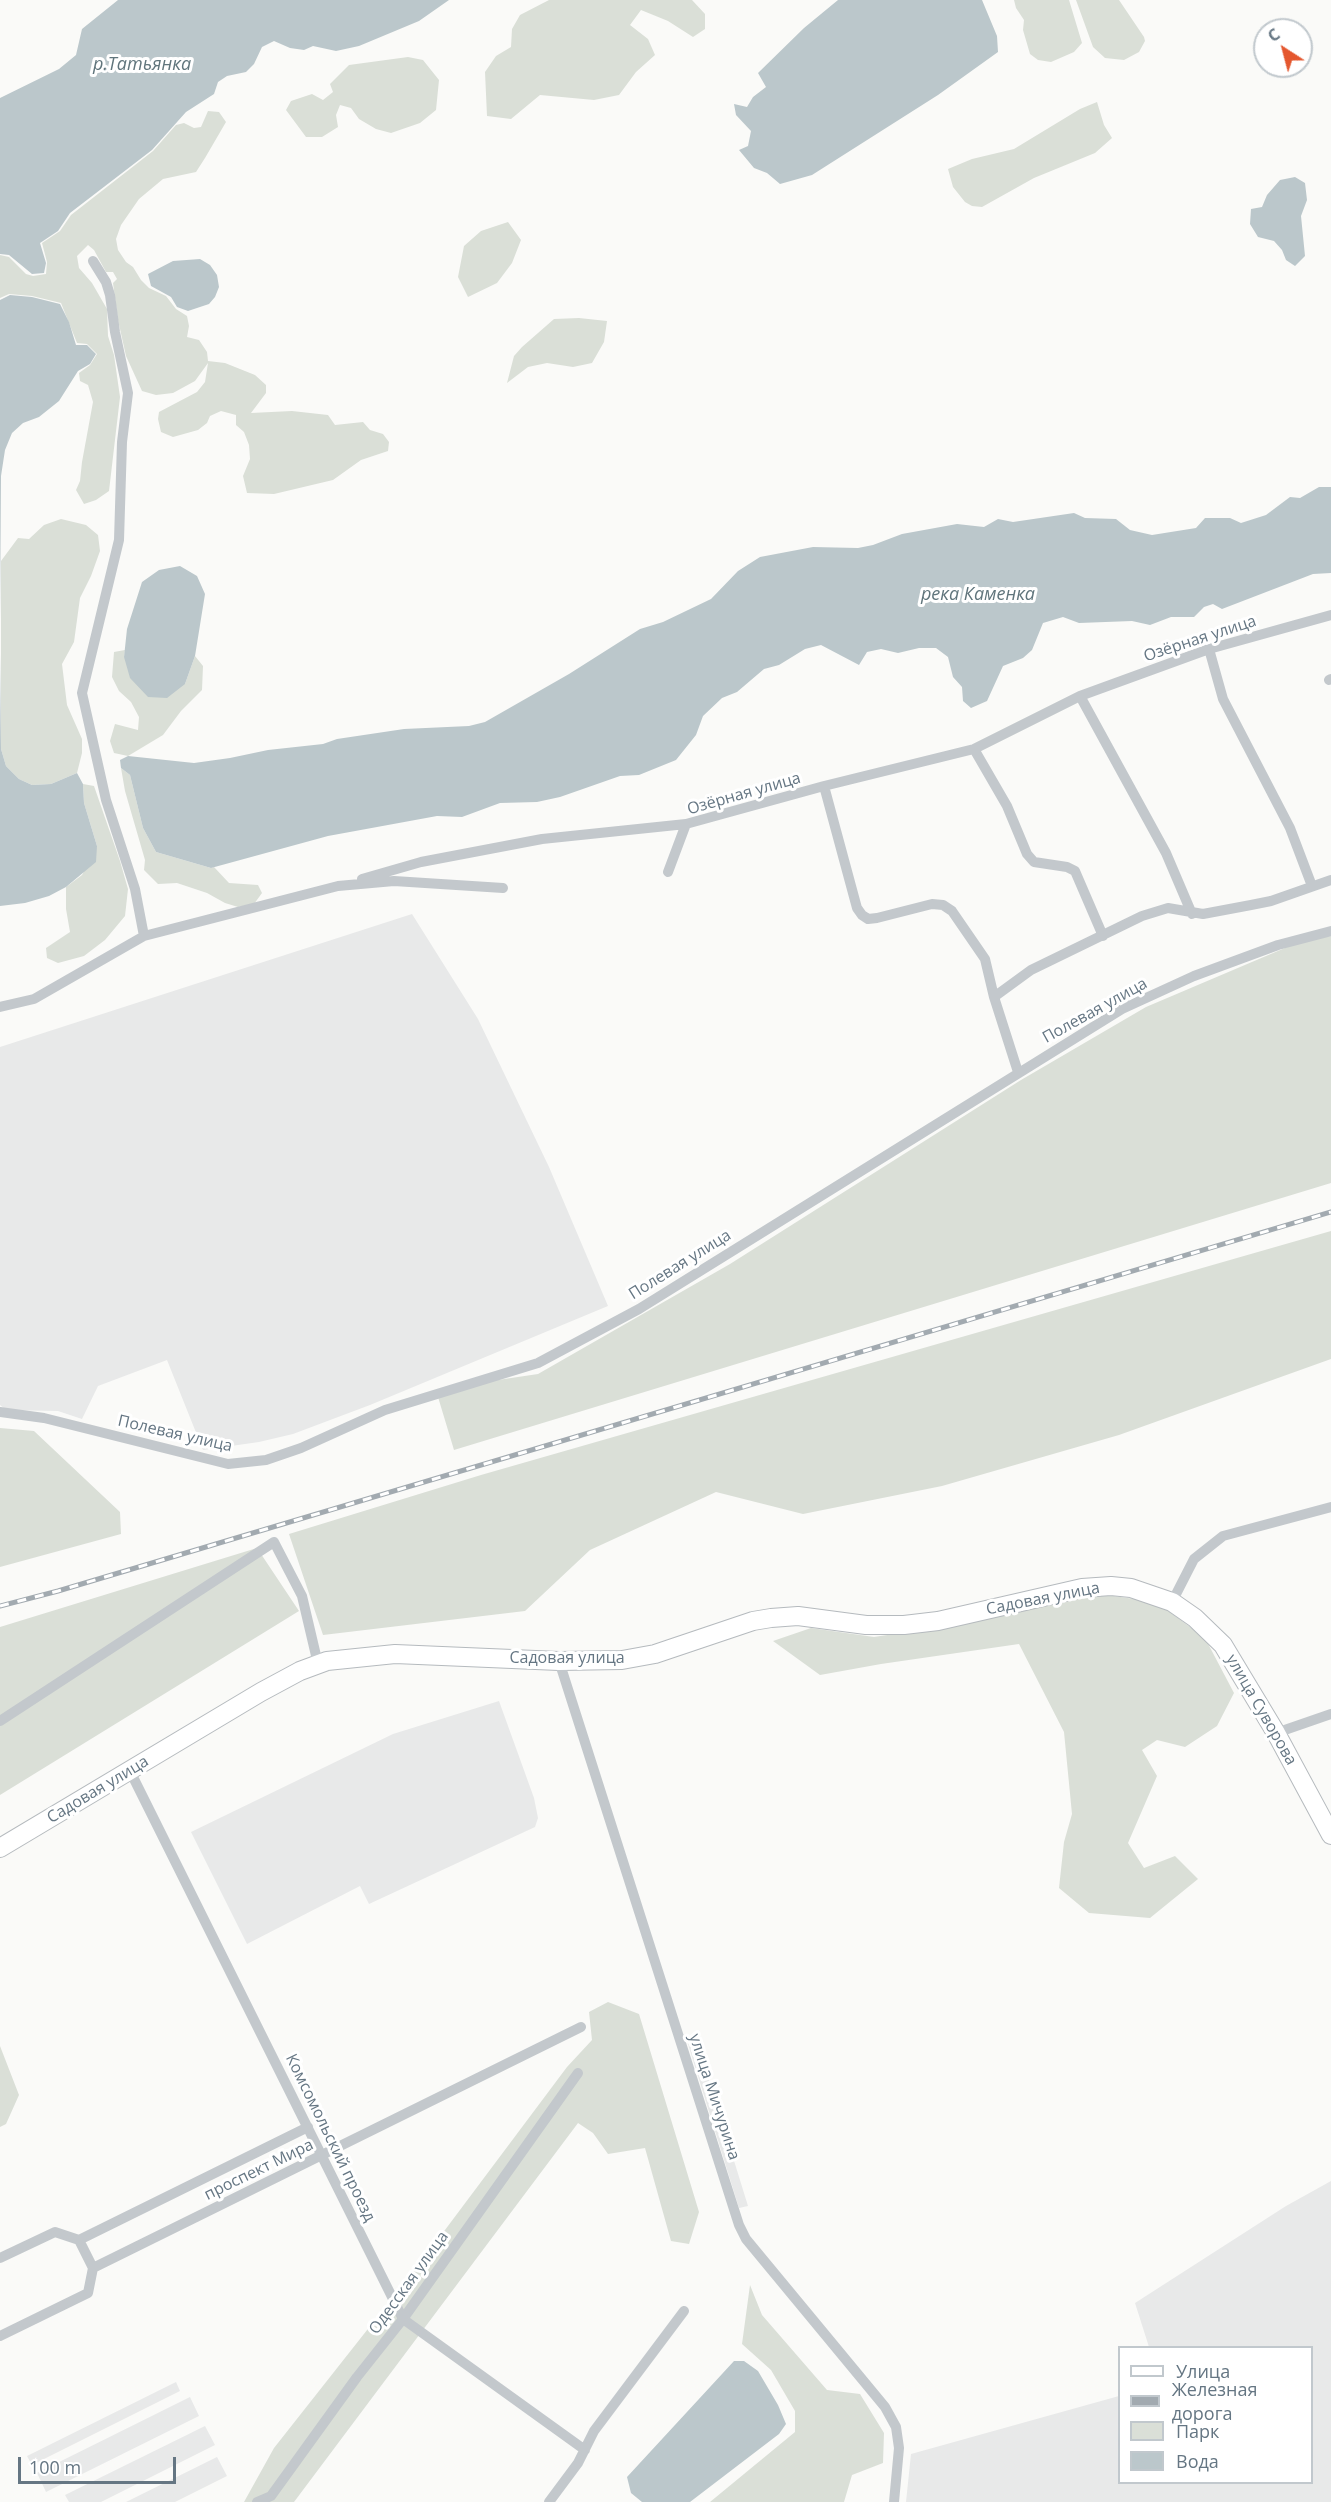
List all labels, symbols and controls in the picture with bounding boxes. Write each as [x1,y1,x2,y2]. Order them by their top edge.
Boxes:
north arrow [1253,18,1313,78]
text: С [1263,23,1284,47]
water label: р.Татьянка [93,54,191,76]
water label: река Каменка [921,584,1035,606]
street label: Озёрная улица [1141,612,1259,666]
street label: Озёрная улица [685,769,803,819]
street label: Полевая улица [1039,974,1151,1048]
street label: Полевая улица [625,1226,735,1304]
street label: Полевая улица [116,1412,234,1456]
street label: Садовая улица [985,1579,1101,1619]
street label: Садовая улица [509,1648,625,1668]
street label: улица Суворова [1221,1651,1301,1769]
street label: Садовая улица [44,1752,152,1828]
street label: улица Мичурина [685,2031,743,2163]
street label: Комсомольский проезд [281,2051,379,2225]
street label: проспект Мира [201,2135,317,2205]
street label: Одесская улица [365,2228,453,2338]
legend [1118,2346,1313,2484]
text: Улица [1176,2359,1230,2383]
text: Железная дорога [1172,2377,1257,2425]
text: Парк [1176,2419,1219,2443]
scale bar [21,2445,178,2483]
text: Вода [1176,2449,1219,2473]
text: 100 m [29,2455,81,2479]

